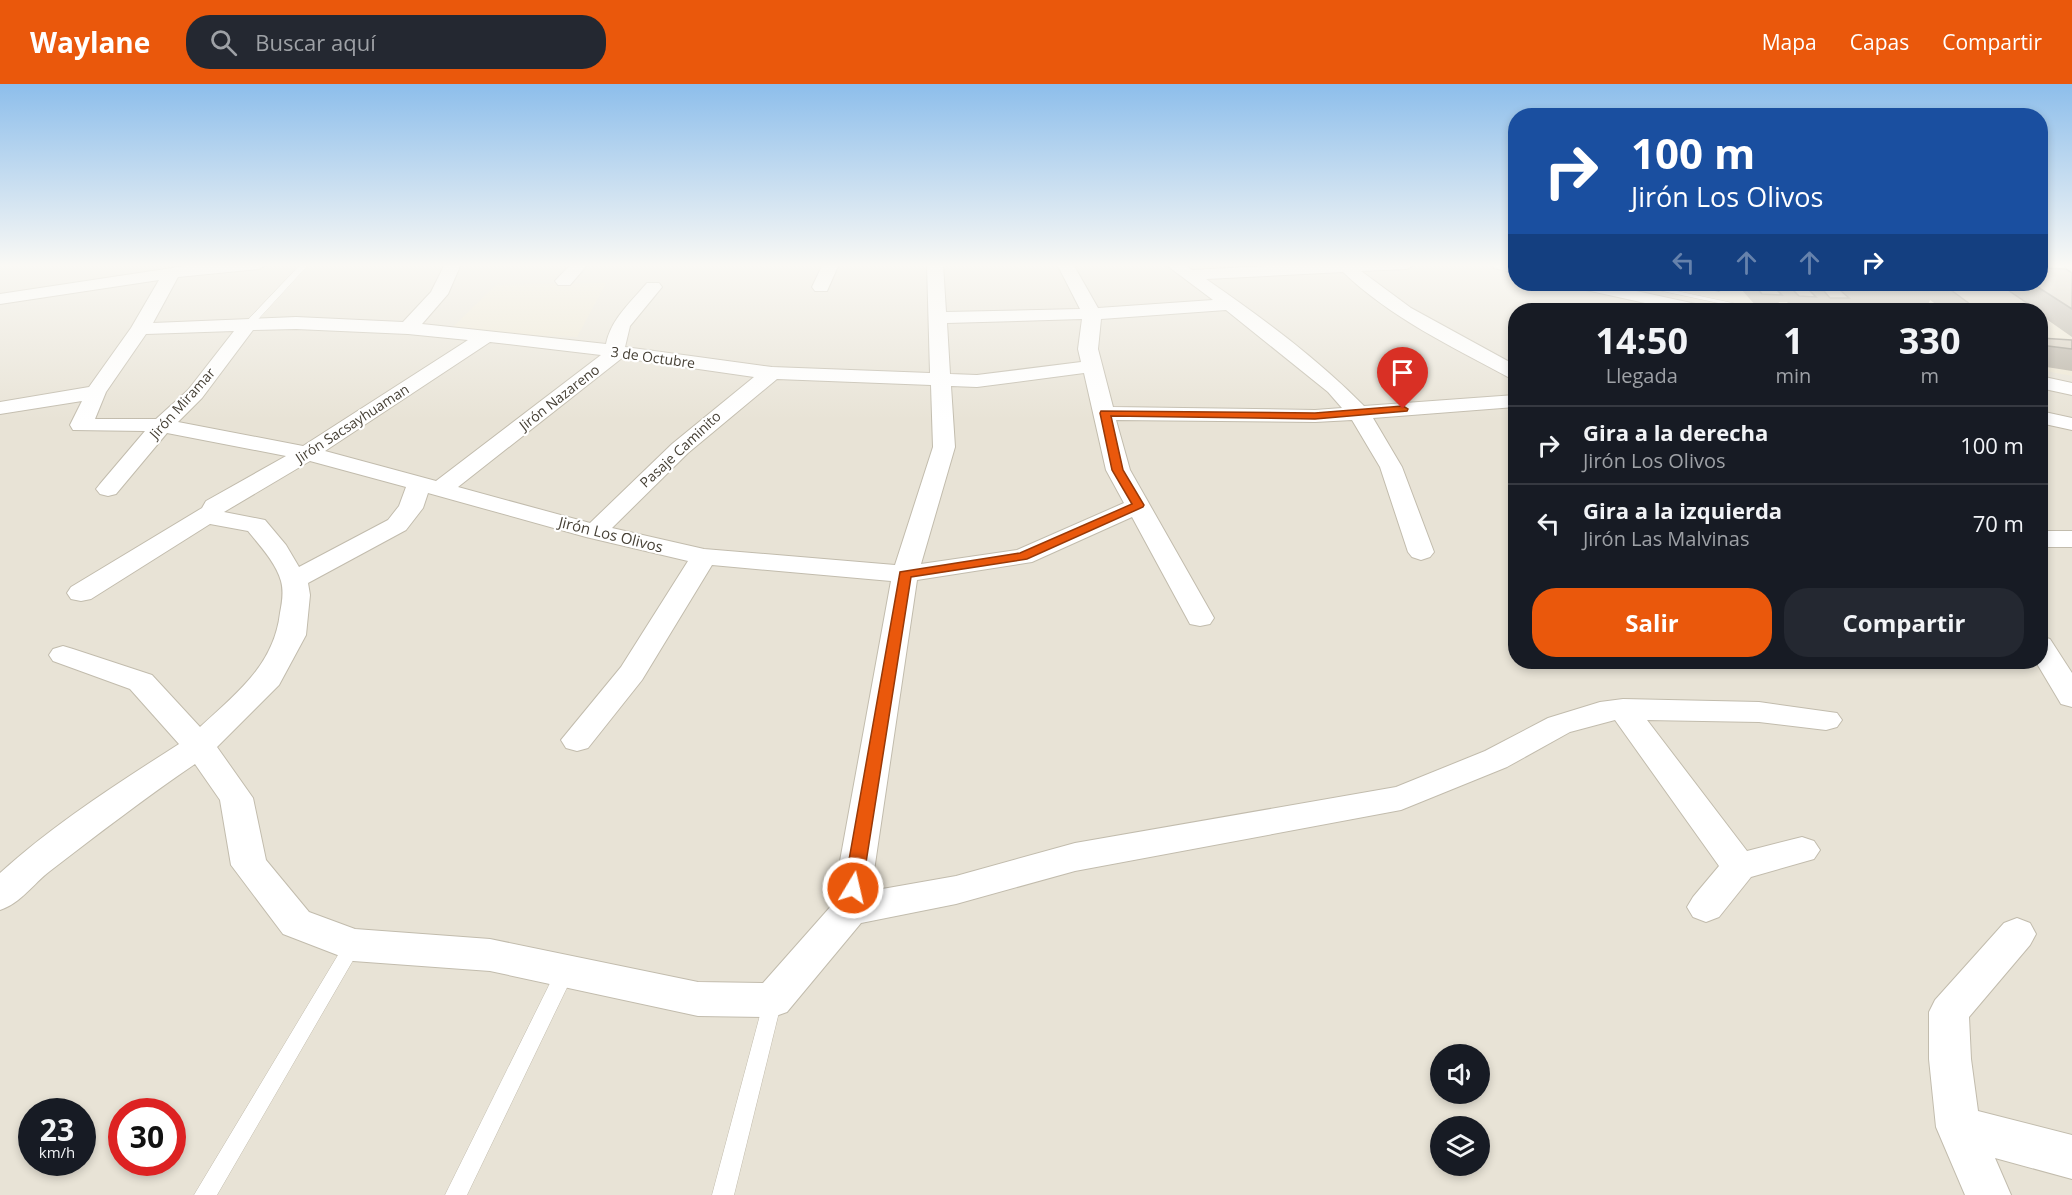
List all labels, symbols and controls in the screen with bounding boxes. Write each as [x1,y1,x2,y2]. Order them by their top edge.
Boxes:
search box [186,15,606,69]
text: Waylane [30,23,150,61]
icon: search [207,26,240,59]
text: Buscar aquí [255,27,376,57]
text: Mapa [1762,28,1817,56]
text: Capas [1850,28,1909,56]
text: Compartir [1942,28,2042,56]
text: 100 m [1631,124,1755,181]
icon: right [1532,132,1610,210]
text: Jirón Los Olivos [1631,178,1823,215]
icon: left [1667,246,1700,279]
icon: ahead [1730,246,1763,279]
icon: ahead [1793,246,1826,279]
icon: right [1856,246,1889,279]
text: 14:50 [1595,316,1688,365]
text: 1 [1783,316,1804,365]
text: 330 [1899,316,1961,365]
street label: 3 de Octubre [610,342,697,372]
pin [1377,347,1428,409]
icon: arrive [1386,356,1419,389]
street label: Jirón Nazareno [513,360,603,436]
text: Llegada [1606,362,1678,389]
text: min [1775,362,1811,389]
text: m [1920,362,1939,389]
street label: Jirón Miramar [144,363,219,444]
street label: Jirón Sacsayhuaman [290,379,412,468]
street label: Pasaje Caminito [635,406,725,492]
text: Gira a la derecha [1583,417,1768,447]
icon: right [1532,429,1565,462]
text: 100 m [1960,430,2024,460]
text: Jirón Los Olivos [1583,447,1726,474]
text: Gira a la izquierda [1583,495,1782,525]
icon: left [1532,507,1565,540]
text: 70 m [1973,508,2024,538]
street label: Jirón Los Olivos [555,511,665,557]
text: Jirón Las Malvinas [1583,525,1749,552]
button: Salir [1532,588,1772,657]
button: Compartir [1784,588,2024,657]
position arrow [821,856,885,920]
map controls [1430,1044,1490,1176]
button: sound [1430,1044,1490,1104]
speed limit sign: 30 [108,1098,186,1176]
text: 23 [40,1109,74,1150]
button: layers [1430,1116,1490,1176]
text: km/h [39,1142,75,1162]

